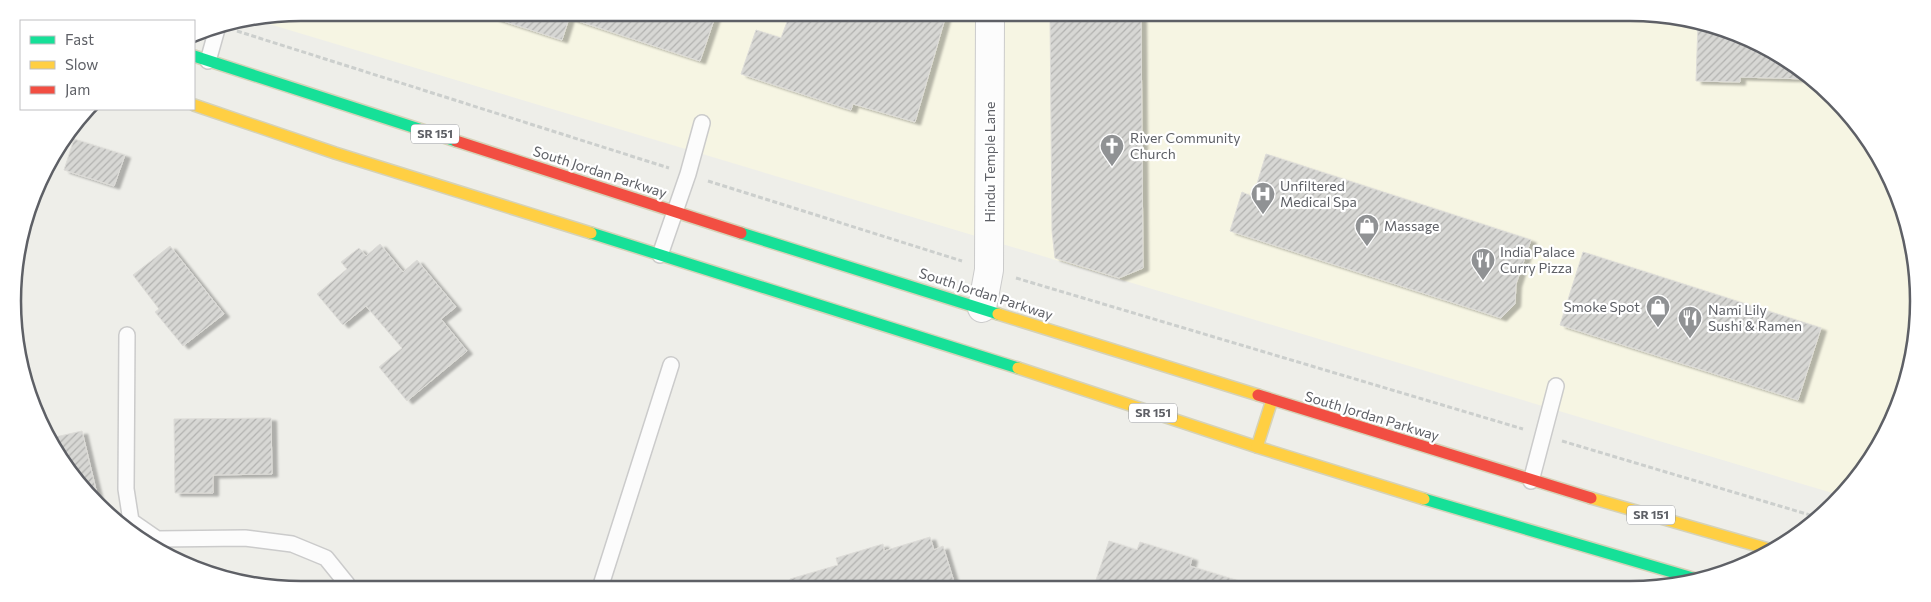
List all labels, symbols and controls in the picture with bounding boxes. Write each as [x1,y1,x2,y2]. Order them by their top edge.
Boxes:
legend [20,20,195,110]
text: Fast [65,30,94,48]
text: Slow [65,55,98,73]
text: Jam [65,80,90,98]
street label: Hindu Temple Lane [981,102,998,222]
road number: SR 151 [411,125,459,144]
place label: River Community Church [1130,129,1240,162]
church icon: River Community Church [1099,133,1125,167]
street label: South Jordan Parkway [531,142,669,201]
place label: Unfiltered Medical Spa [1280,177,1357,210]
hospital icon: Unfiltered Medical Spa [1250,181,1276,215]
shop icon: Massage [1354,213,1380,247]
place label: Massage [1384,217,1439,234]
place label: India Palace Curry Pizza [1500,243,1575,276]
restaurant icon: India Palace Curry Pizza [1470,247,1496,281]
street label: South Jordan Parkway [917,264,1055,323]
shop icon: Smoke Spot [1645,294,1671,328]
place label: Smoke Spot [1563,298,1640,315]
place label: Nami Lily Sushi & Ramen [1708,301,1802,334]
restaurant icon: Nami Lily Sushi & Ramen [1677,305,1703,339]
street label: South Jordan Parkway [1303,387,1441,444]
road number: SR 151 [1129,403,1177,422]
road number: SR 151 [1627,506,1675,524]

